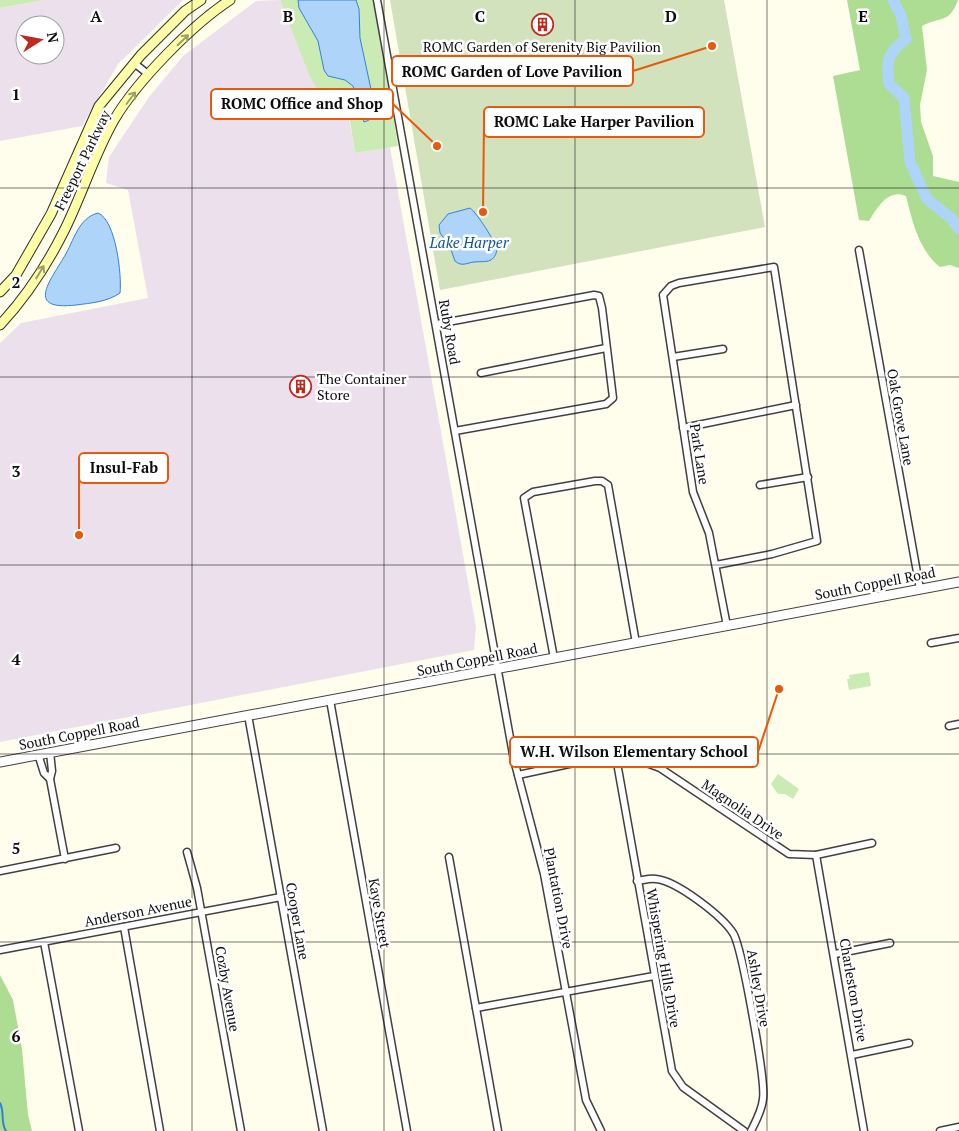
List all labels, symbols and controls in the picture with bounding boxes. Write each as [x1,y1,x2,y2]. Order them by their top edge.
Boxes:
text: A [90,5,102,27]
text: B [283,5,293,27]
text: C [475,5,485,27]
text: D [665,5,677,27]
text: E [858,5,868,27]
building icon: ROMC Garden of Serenity Big Pavilion [530,12,554,36]
north arrow [15,15,65,65]
text: N [43,30,64,45]
one-way arrow [177,34,189,47]
place label: ROMC Garden of Serenity Big Pavilion [423,37,662,56]
callout: ROMC Garden of Love Pavilion [392,56,633,86]
text: ROMC Garden of Love Pavilion [402,61,623,81]
text: 1 [11,83,21,105]
callout: ROMC Office and Shop [211,89,393,119]
one-way arrow [125,91,136,104]
text: ROMC Office and Shop [221,93,383,113]
street label: Freeport Parkway [50,106,115,213]
callout: ROMC Lake Harper Pavilion [484,107,704,137]
text: ROMC Lake Harper Pavilion [494,111,694,131]
water label: Lake Harper [429,232,510,252]
one-way arrow [35,265,45,279]
text: 2 [11,271,21,293]
street label: Ruby Road [435,298,465,366]
street label: Oak Grove Lane [883,367,919,467]
place label: The Container Store [317,369,407,404]
building icon: The Container Store [289,374,313,398]
street label: Park Lane [686,422,714,486]
callout: Insul-Fab [79,453,168,483]
text: Insul-Fab [90,457,158,477]
text: 3 [11,460,21,482]
street label: South Coppell Road [813,562,937,604]
street label: South Coppell Road [415,638,539,680]
text: 4 [11,648,21,670]
street label: South Coppell Road [17,712,141,754]
callout: W.H. Wilson Elementary School [510,737,758,767]
text: W.H. Wilson Elementary School [520,741,748,761]
street label: Magnolia Drive [698,775,788,843]
text: 5 [11,837,21,859]
street label: Plantation Drive [540,846,578,950]
street label: Kaye Street [365,877,396,950]
street label: Cooper Lane [282,881,314,961]
street label: Whispering Hills Drive [642,887,686,1029]
street label: Anderson Avenue [83,891,193,931]
street label: Charleston Drive [836,937,872,1043]
street label: Cozby Avenue [211,945,245,1033]
street label: Ashley Drive [743,948,775,1028]
text: 6 [11,1025,21,1047]

